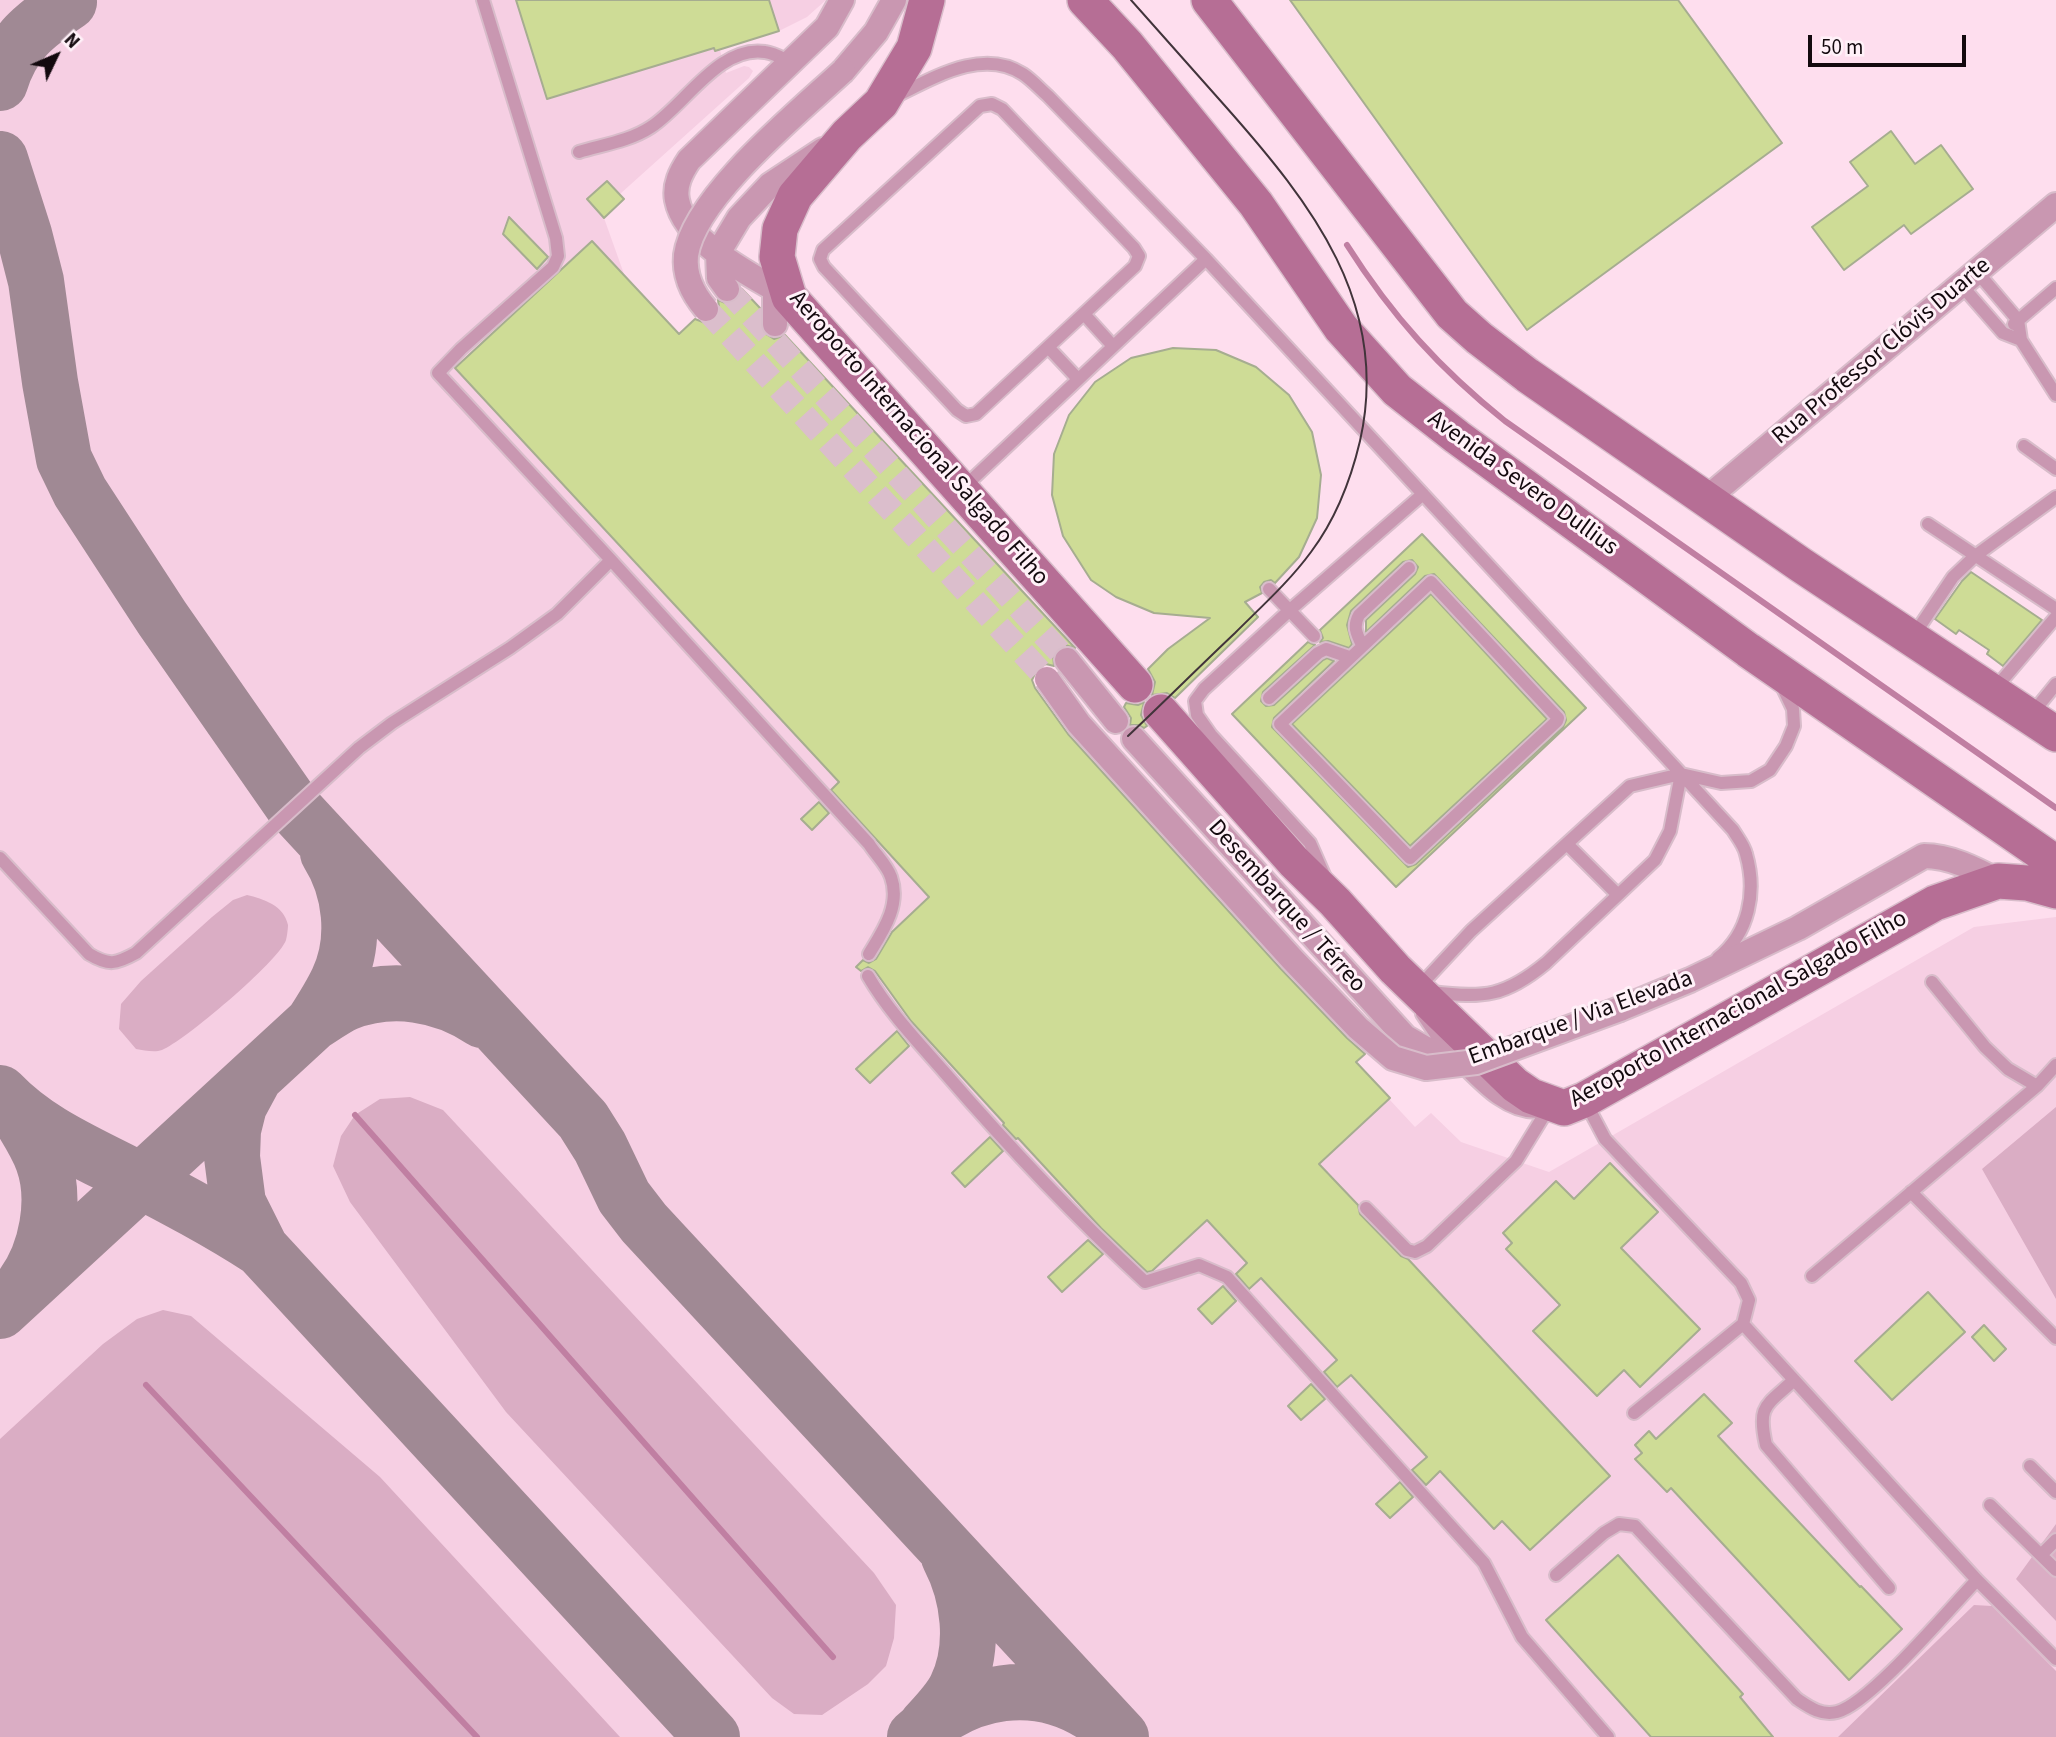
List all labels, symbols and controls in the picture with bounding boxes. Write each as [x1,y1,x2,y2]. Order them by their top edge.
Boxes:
north arrow [21,21,91,91]
scale bar [1811,21,1968,65]
text: N [57,27,86,55]
text: 50 m [1821,32,1863,62]
street label: Rua Professor Clóvis Duarte [1767,252,1997,452]
street label: Aeroporto Internacional Salgado Filho [782,286,1054,592]
street label: Avenida Severo Dullius [1421,405,1623,563]
street label: Desembarque / Térreo [1201,815,1371,999]
street label: Aeroporto Internacional Salgado Filho [1565,905,1913,1115]
street label: Embarque / Via Elevada [1465,965,1697,1073]

